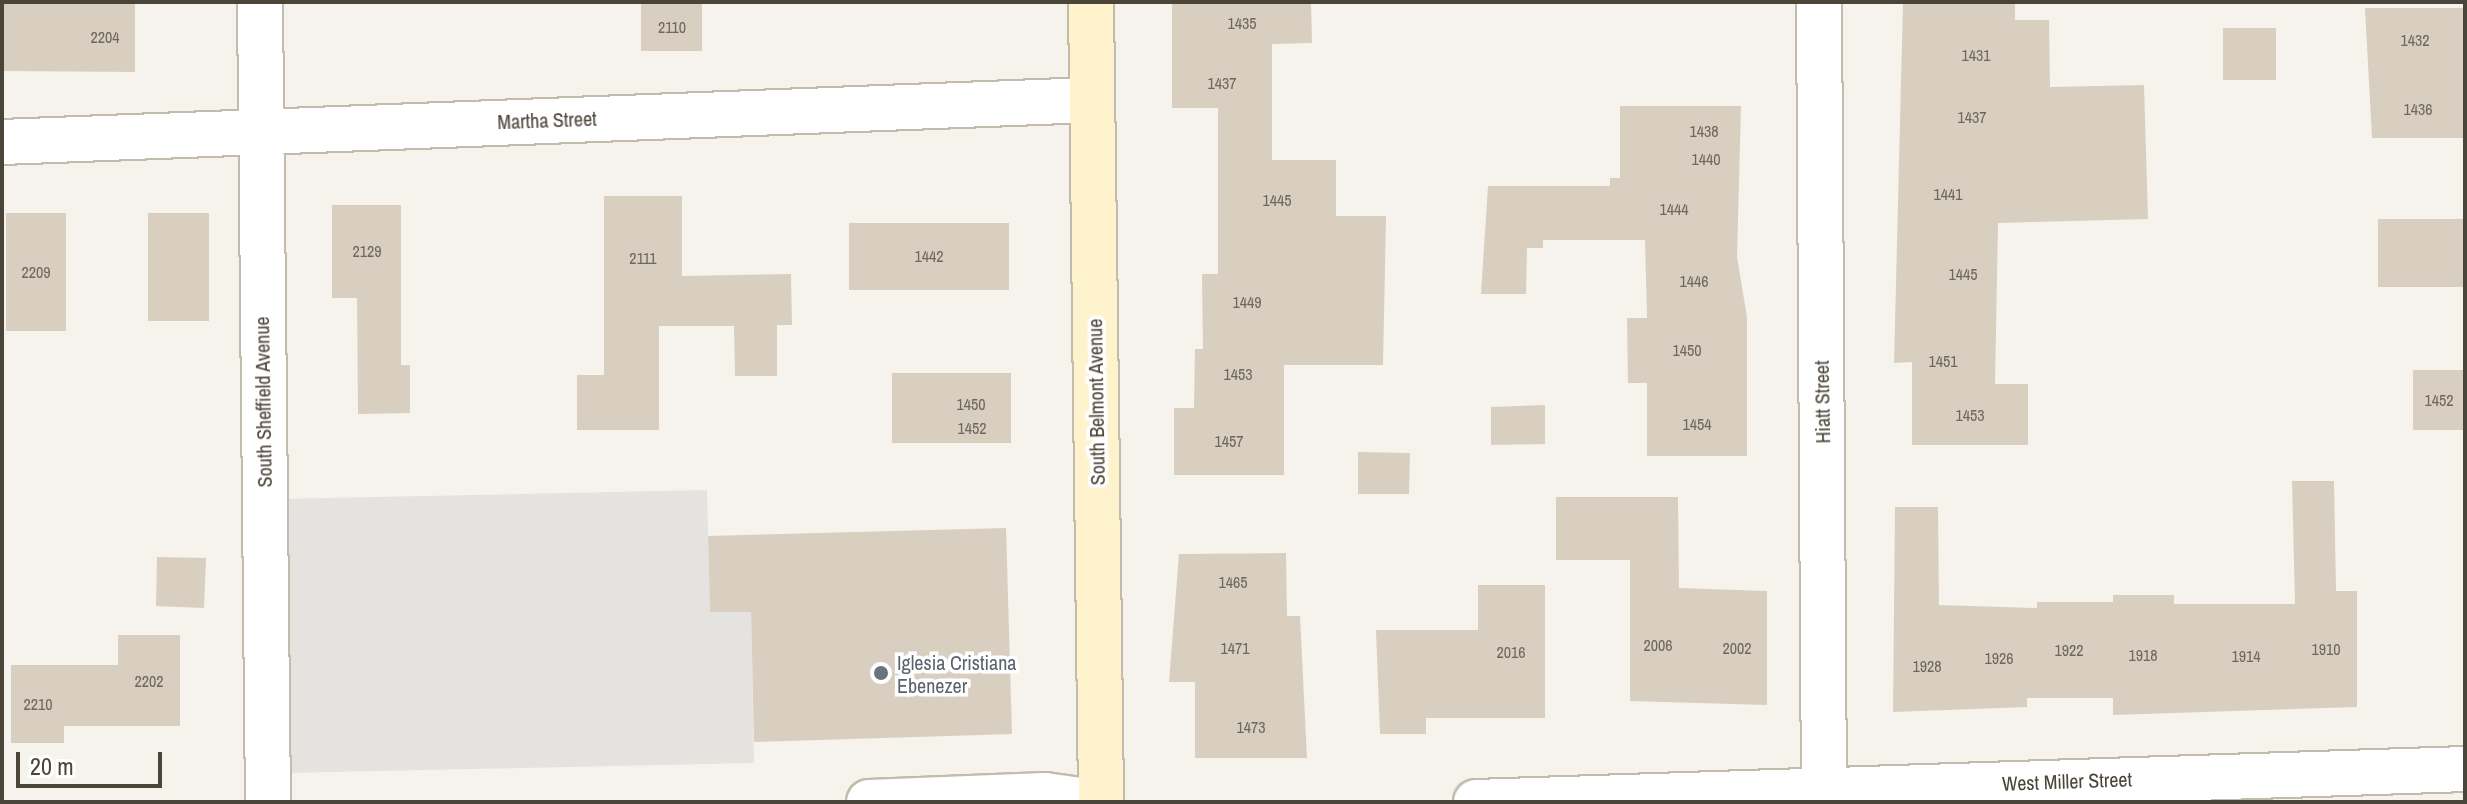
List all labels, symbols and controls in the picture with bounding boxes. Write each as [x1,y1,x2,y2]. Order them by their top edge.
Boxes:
house number: 1435 [1227,13,1257,33]
house number: 2110 [658,17,686,37]
house number: 2204 [90,27,120,47]
house number: 1432 [2400,30,2430,50]
house number: 1431 [1961,45,1991,65]
house number: 1437 [1207,73,1237,93]
house number: 1436 [2403,99,2433,119]
street label: Martha Street [497,106,597,134]
house number: 1437 [1957,107,1987,127]
house number: 1438 [1689,121,1719,141]
house number: 1440 [1691,149,1721,169]
house number: 1441 [1933,184,1963,204]
house number: 1445 [1262,190,1292,210]
house number: 1444 [1659,199,1689,219]
house number: 2129 [352,241,382,261]
house number: 1442 [914,246,944,266]
house number: 2111 [629,248,657,268]
house number: 2209 [21,262,51,282]
house number: 1445 [1948,264,1978,284]
house number: 1446 [1679,271,1709,291]
house number: 1449 [1232,292,1262,312]
street label: South Sheffield Avenue [250,316,276,488]
street label: South Belmont Avenue [1083,318,1109,486]
house number: 1450 [1672,340,1702,360]
house number: 1451 [1928,351,1958,371]
street label: Hiatt Street [1809,360,1835,444]
house number: 1453 [1223,364,1253,384]
house number: 1452 [2424,390,2454,410]
house number: 1450 [956,394,986,414]
house number: 1453 [1955,405,1985,425]
house number: 1454 [1682,414,1712,434]
house number: 1452 [957,418,987,438]
house number: 1457 [1214,431,1244,451]
house number: 1465 [1218,572,1248,592]
house number: 2006 [1643,635,1673,655]
house number: 1471 [1220,638,1250,658]
house number: 2002 [1722,638,1752,658]
house number: 1910 [2311,639,2341,659]
house number: 1922 [2054,640,2084,660]
house number: 2016 [1496,642,1526,662]
house number: 1918 [2128,645,2158,665]
house number: 1914 [2231,646,2261,666]
house number: 1926 [1984,648,2014,668]
place label: Iglesia Cristiana Ebenezer [897,650,1016,697]
house number: 1928 [1912,656,1942,676]
marker: Iglesia Cristiana Ebenezer [872,664,890,682]
house number: 2202 [134,671,164,691]
house number: 2210 [23,694,53,714]
house number: 1473 [1236,717,1266,737]
scale bar [20,736,166,786]
text: 20 m [30,750,74,782]
street label: West Miller Street [2002,767,2132,795]

